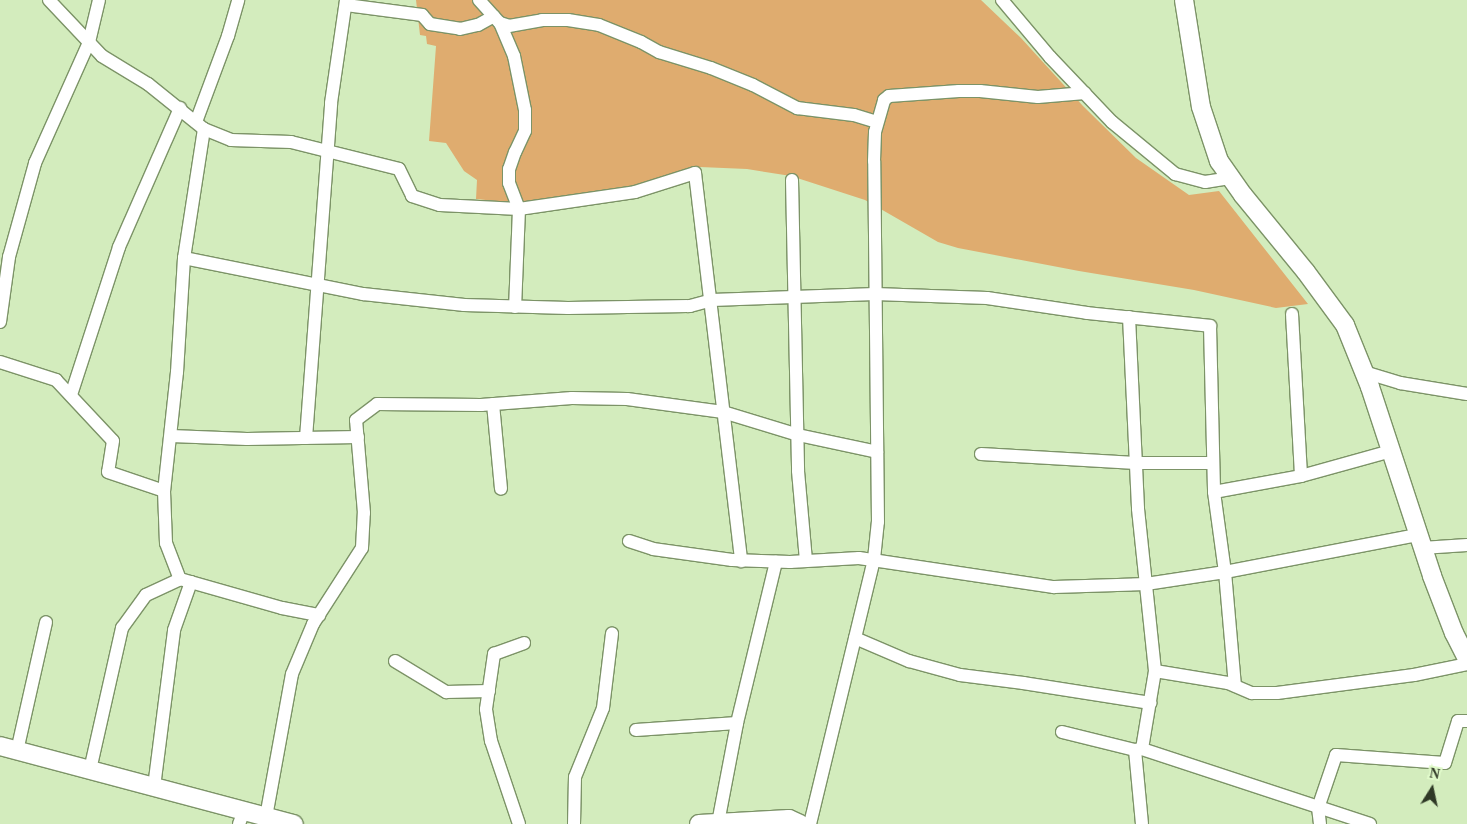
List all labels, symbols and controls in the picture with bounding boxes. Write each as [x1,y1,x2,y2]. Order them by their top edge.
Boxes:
north arrow [1407,764,1457,814]
text: N [1428,765,1441,782]

